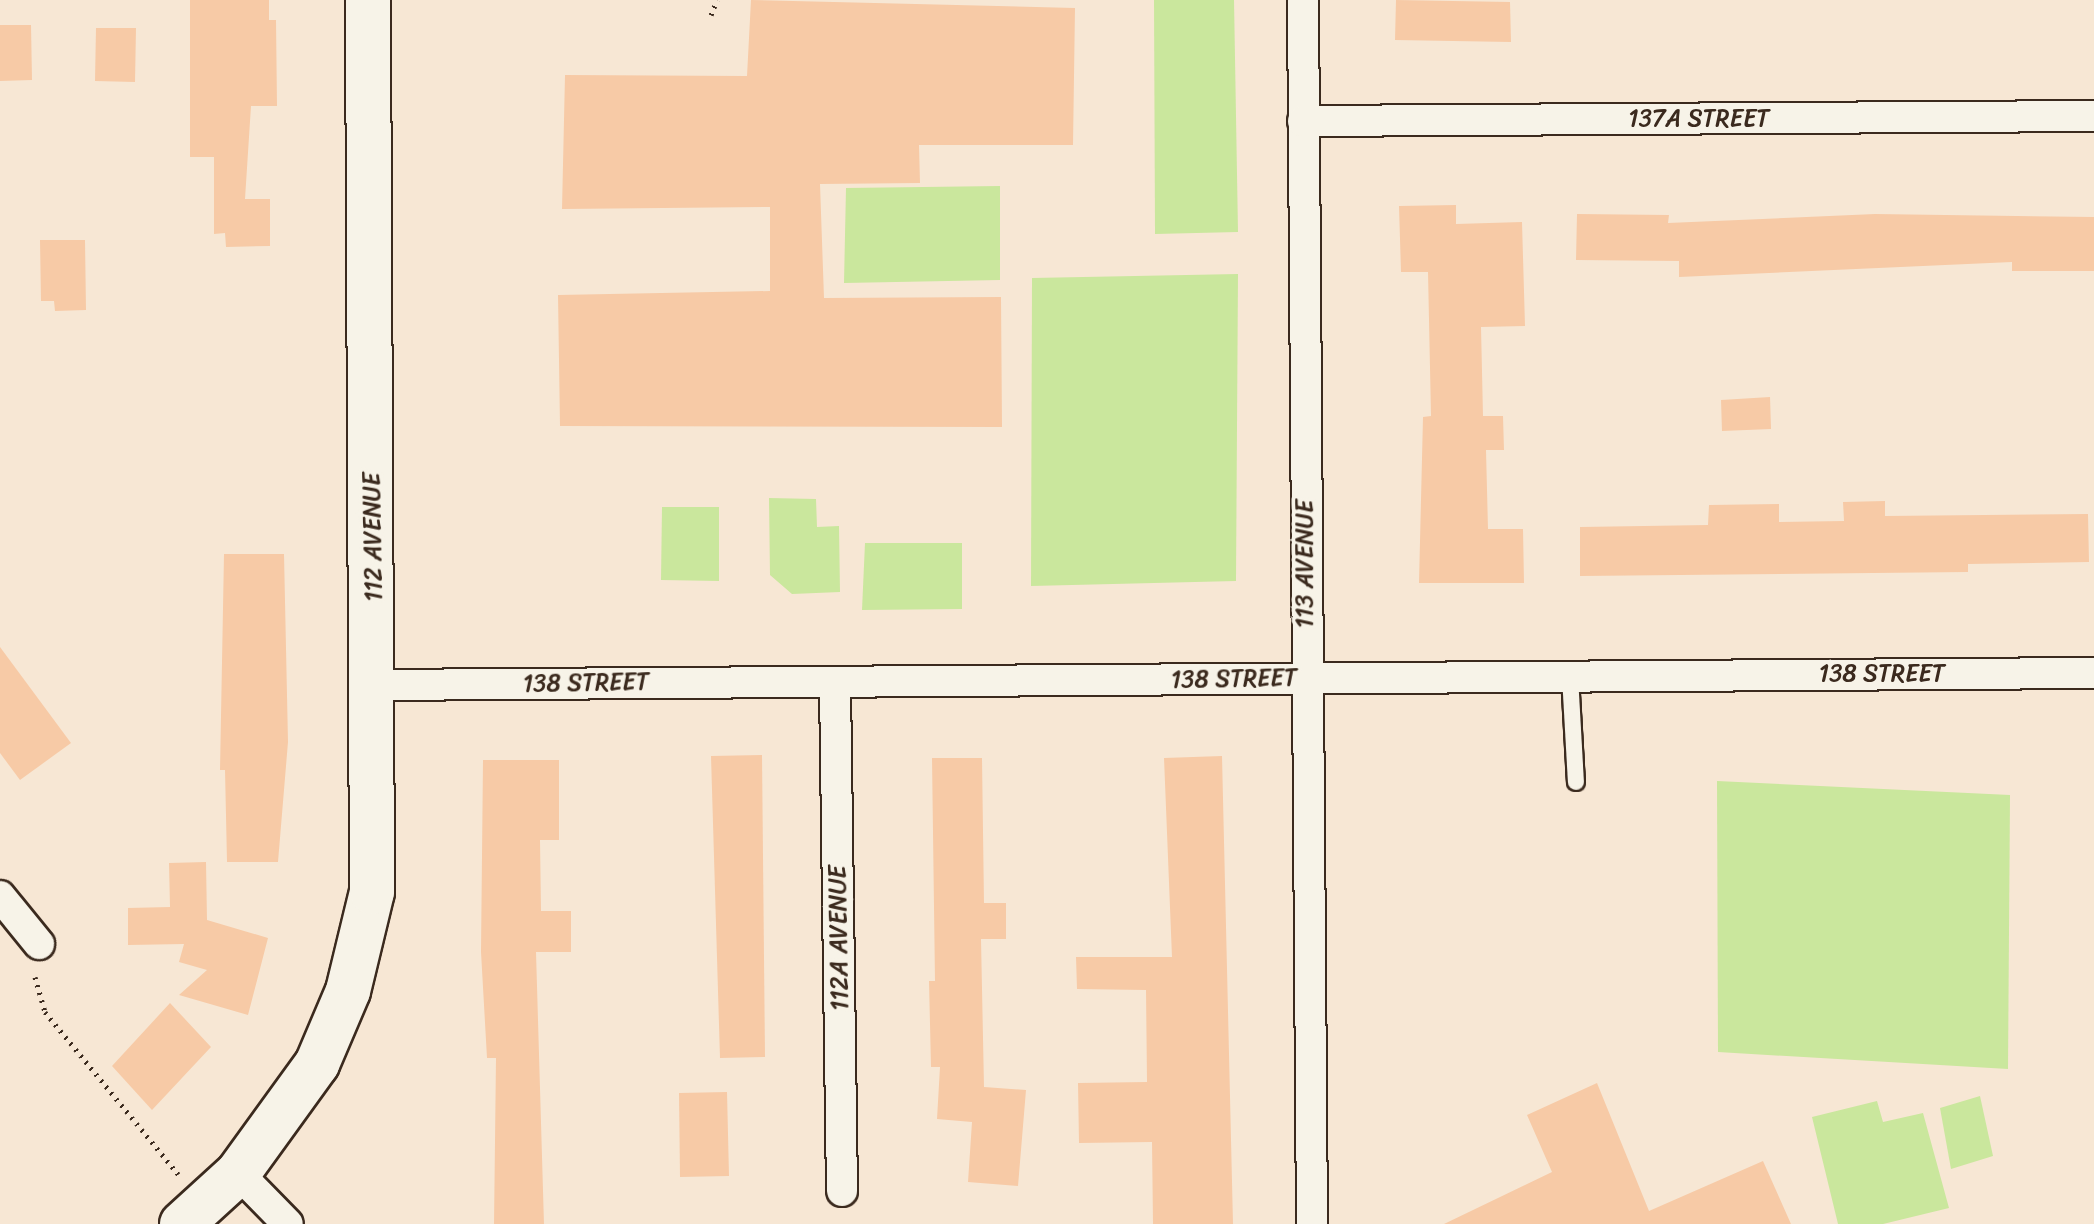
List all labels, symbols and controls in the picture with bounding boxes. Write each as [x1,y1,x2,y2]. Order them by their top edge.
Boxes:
street label: 137A STREET [1628,105,1770,133]
street label: 112 AVENUE [357,472,389,602]
street label: 113 AVENUE [1291,500,1319,628]
street label: 138 STREET [1819,660,1945,688]
street label: 138 STREET [1171,664,1297,694]
street label: 138 STREET [523,668,649,698]
street label: 112A AVENUE [823,865,855,1011]

